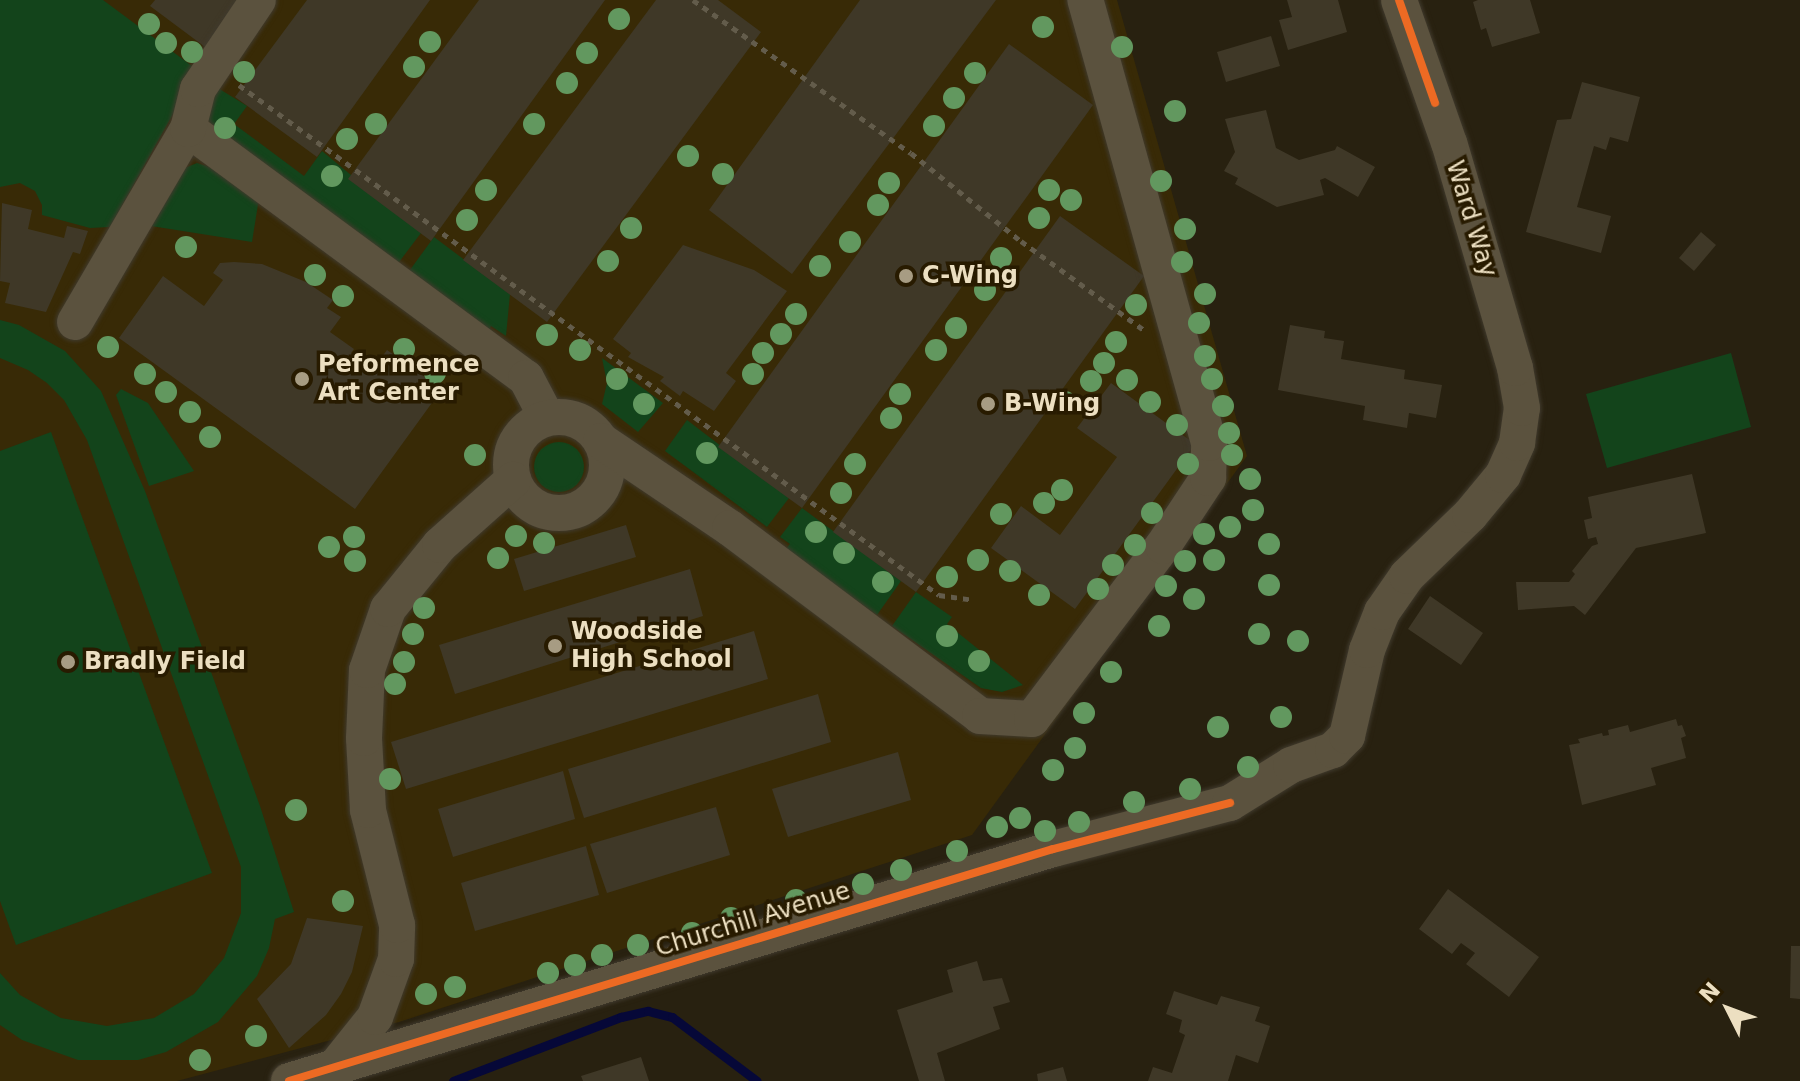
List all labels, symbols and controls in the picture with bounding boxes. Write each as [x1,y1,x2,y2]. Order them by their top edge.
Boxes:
street label: Ward Way [1440,157,1502,281]
place label: C-Wing [922,262,1018,290]
marker: C-Wing [897,267,915,285]
place label: Peformence Art Center [318,351,480,407]
marker: Peformence Art Center [293,370,311,388]
place label: B-Wing [1004,390,1100,418]
marker: B-Wing [979,395,997,413]
place label: Woodside High School [571,618,732,674]
marker: Woodside High School [546,637,564,655]
place label: Bradly Field [84,648,246,676]
marker: Bradly Field [59,653,77,671]
street label: Churchill Avenue [652,877,854,963]
north arrow [1688,969,1768,1049]
text: N [1694,977,1725,1008]

